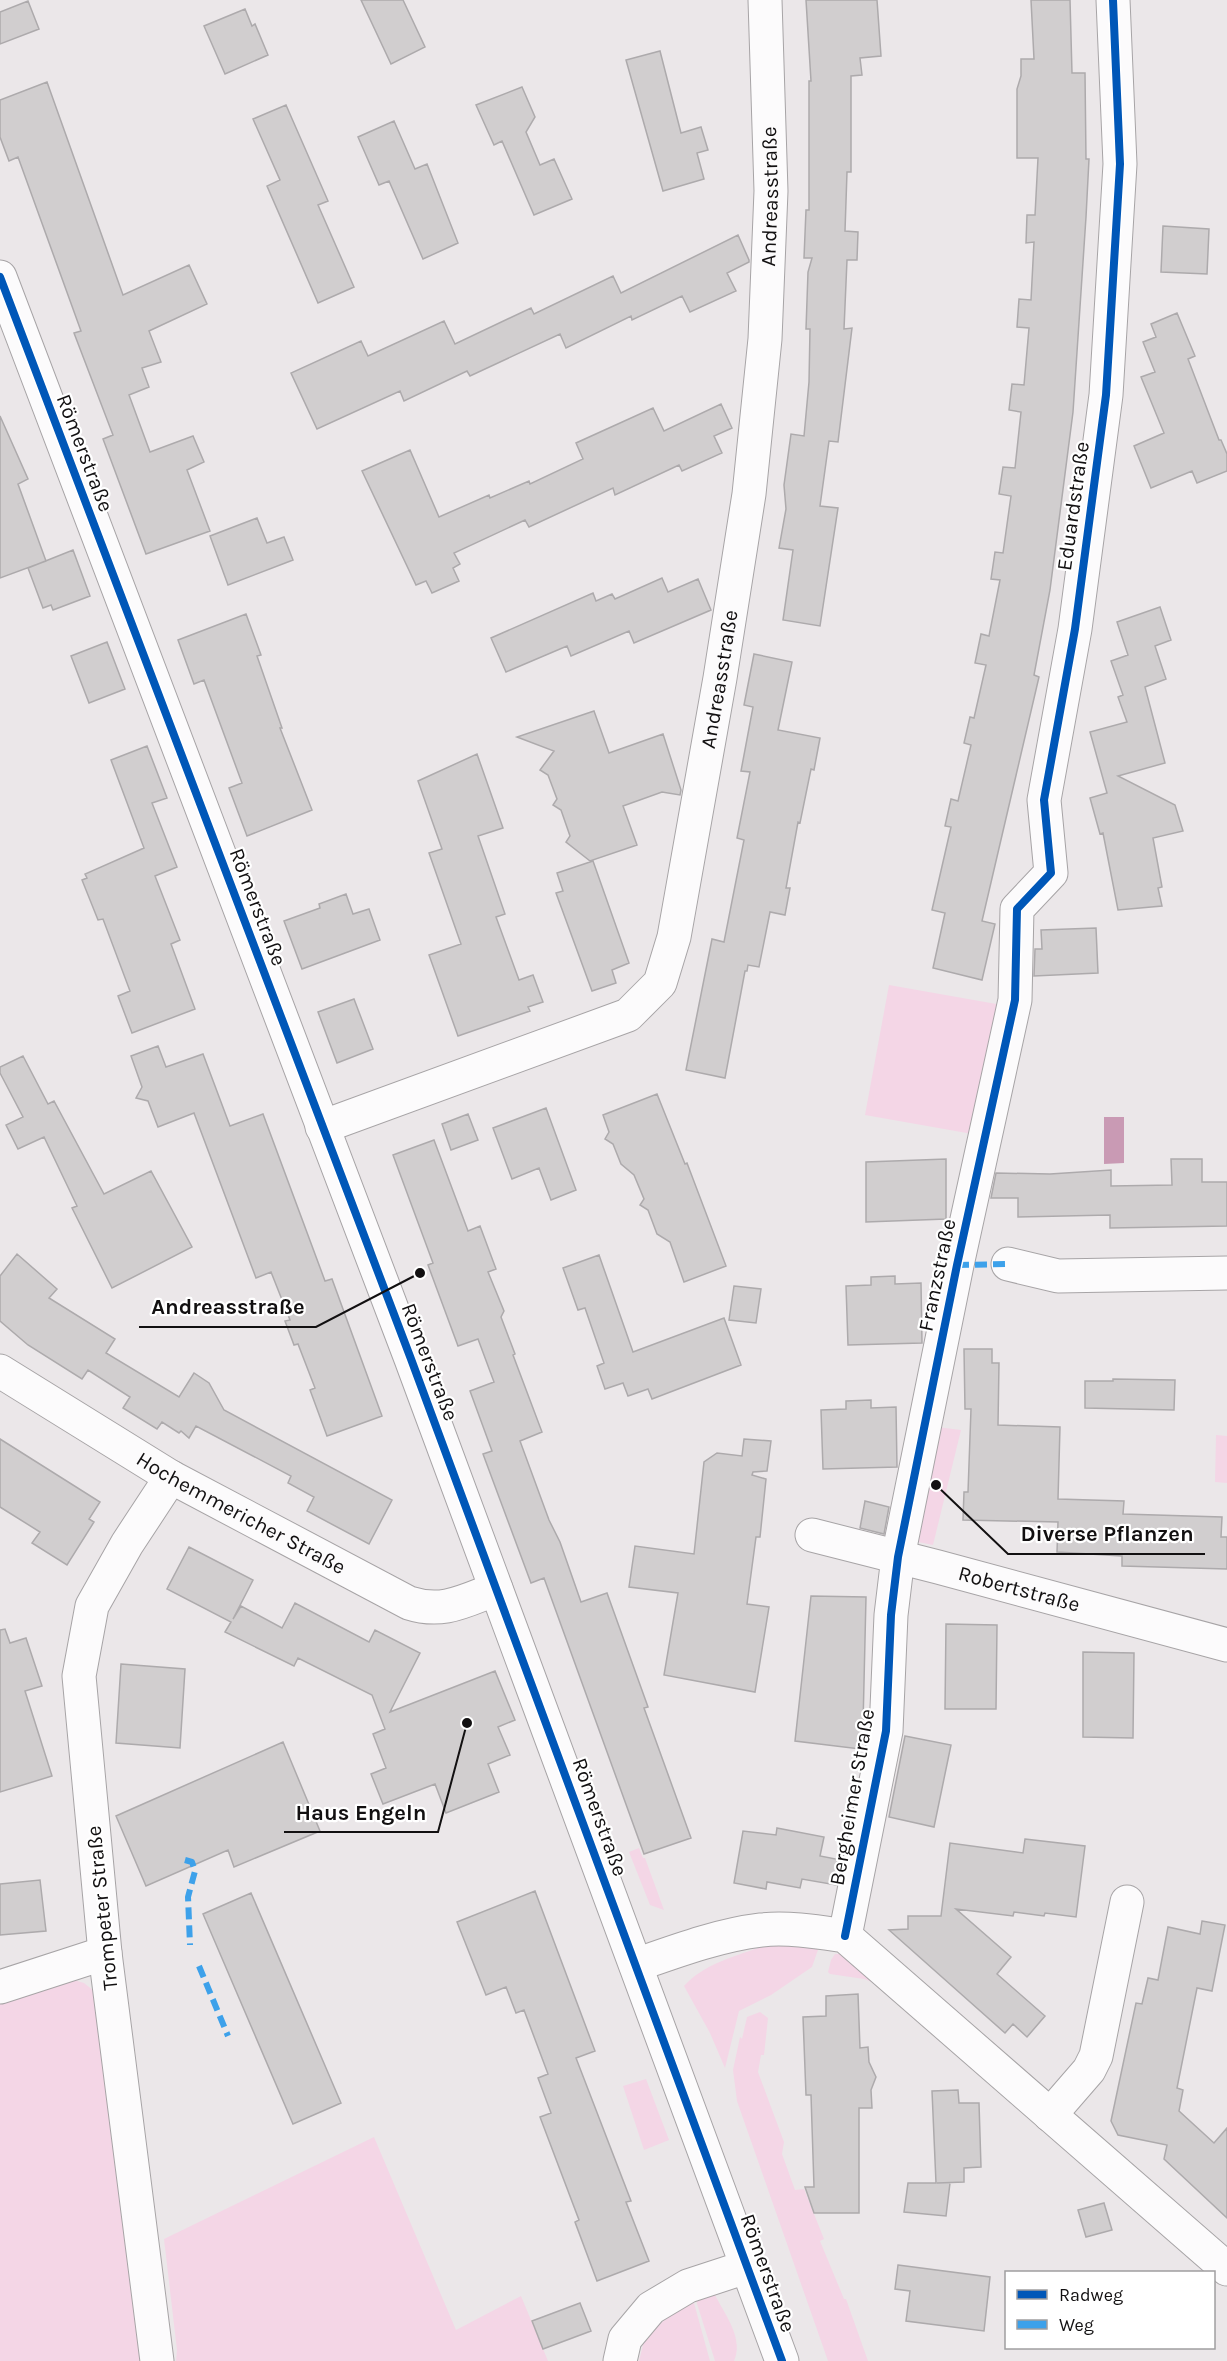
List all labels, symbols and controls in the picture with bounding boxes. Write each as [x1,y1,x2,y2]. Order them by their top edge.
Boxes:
street label: Andreasstraße [756,126,783,267]
street label: Römerstraße [52,391,118,515]
street label: Eduardstraße [1052,440,1094,572]
street label: Andreasstraße [696,608,743,750]
street label: Römerstraße [225,845,291,969]
street label: Franzstraße [913,1216,961,1334]
callout: Andreasstraße [139,1287,316,1327]
text: Andreasstraße [151,1294,305,1320]
street label: Römerstraße [397,1300,463,1424]
street label: Hochemmericher Straße [132,1447,350,1579]
callout: Diverse Pflanzen [1008,1514,1205,1554]
text: Diverse Pflanzen [1020,1521,1194,1547]
street label: Robertstraße [956,1561,1083,1617]
street label: Bergheimer Straße [825,1707,879,1887]
street label: Römerstraße [567,1755,633,1879]
callout: Haus Engeln [284,1792,438,1832]
text: Haus Engeln [296,1800,426,1826]
street label: Trompeter Straße [81,1824,123,1992]
street label: Römerstraße [735,2211,801,2335]
legend [1005,2271,1215,2349]
text: Radweg [1059,2284,1123,2306]
text: Weg [1059,2314,1094,2336]

